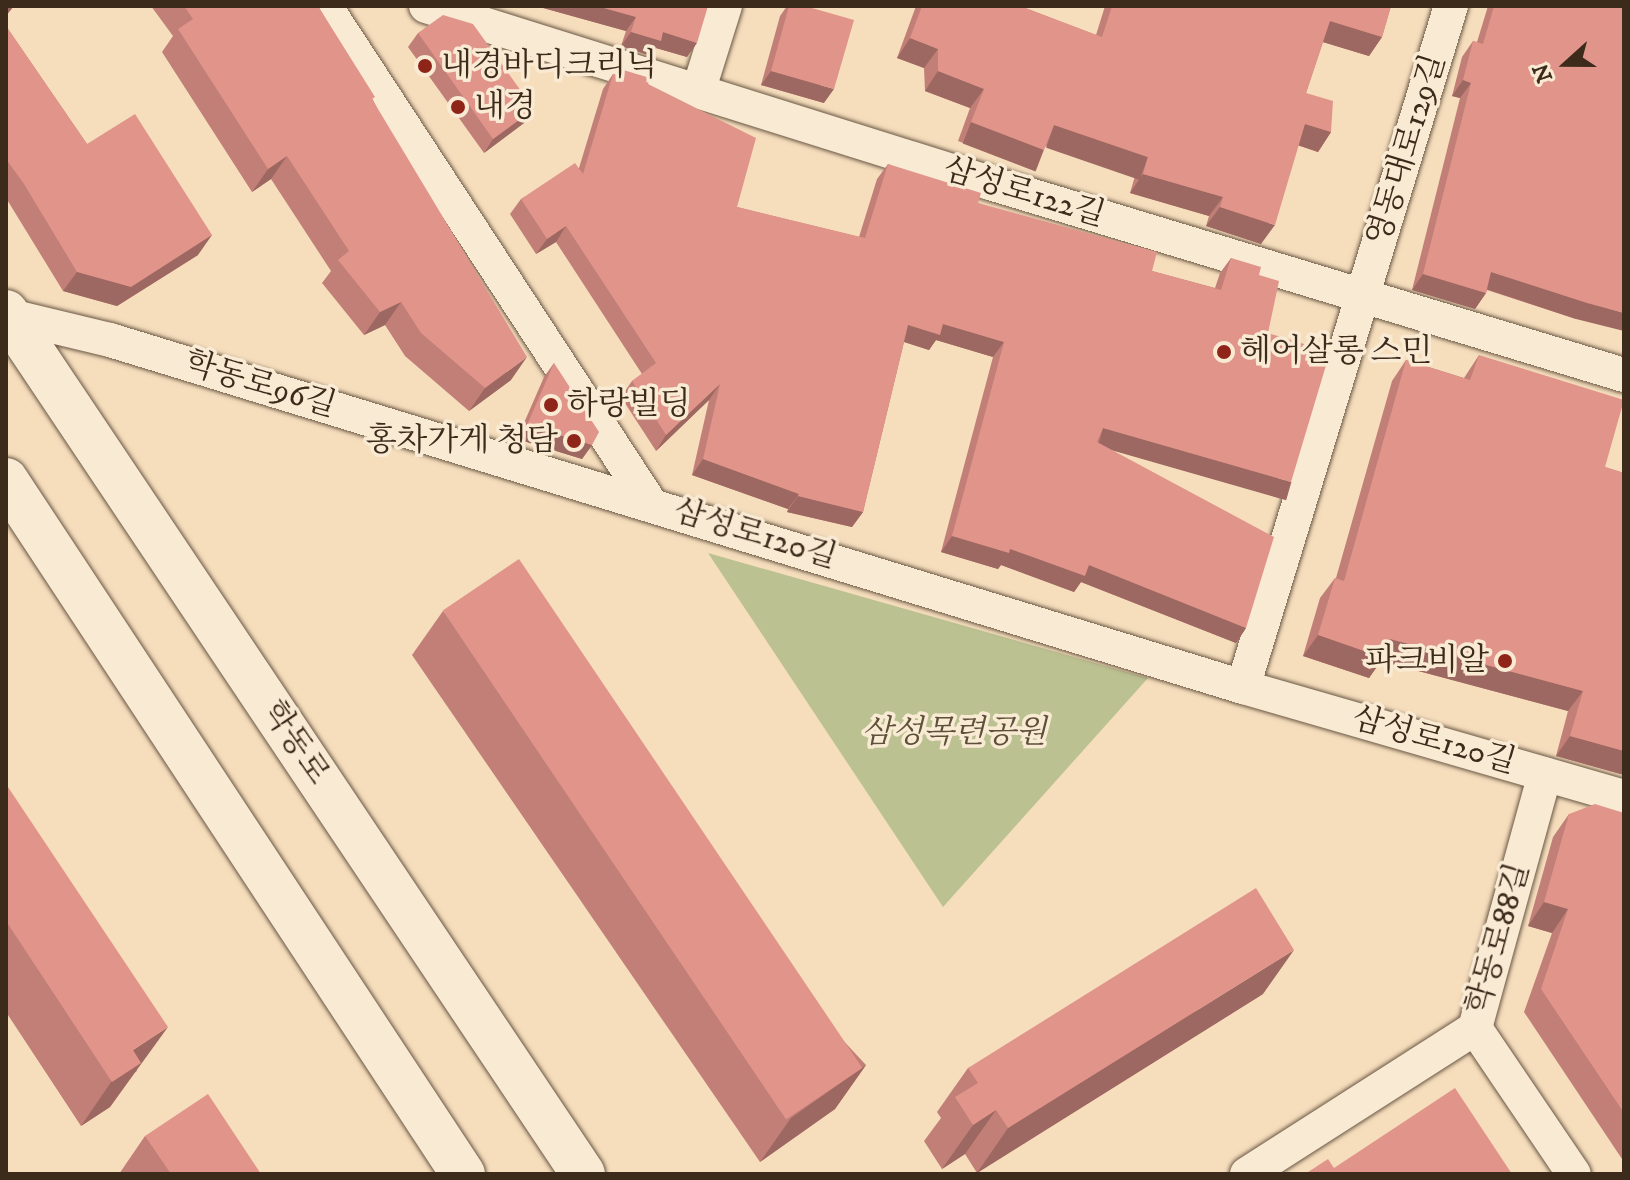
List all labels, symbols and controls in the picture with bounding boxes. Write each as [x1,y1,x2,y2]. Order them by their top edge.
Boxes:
north arrow [1526,24,1606,104]
place label: 내경바디크리닉 [441,47,657,85]
street label: 영동대로129길 [1360,50,1454,250]
marker: 내경바디크리닉 [416,57,434,75]
text: N [1527,60,1559,86]
place label: 내경 [474,88,536,126]
marker: 내경 [449,98,467,116]
street label: 삼성로122길 [939,150,1109,236]
place label: 헤어살롱 스민 [1240,333,1432,371]
marker: 헤어살롱 스민 [1215,343,1233,361]
street label: 학동로96길 [180,344,340,426]
place label: 하랑빌딩 [567,386,691,424]
marker: 하랑빌딩 [542,396,560,414]
place label: 홍차가게 청담 [366,422,558,460]
marker: 홍차가게 청담 [565,432,583,450]
street label: 삼성로120길 [669,492,841,578]
place label: 파크비알 [1365,642,1489,680]
marker: 파크비알 [1496,652,1514,670]
street label: 학동로 [253,694,337,792]
street label: 삼성로120길 [1348,699,1520,783]
park label: 삼성목련공원 [861,714,1047,752]
street label: 학동로88길 [1459,859,1539,1019]

